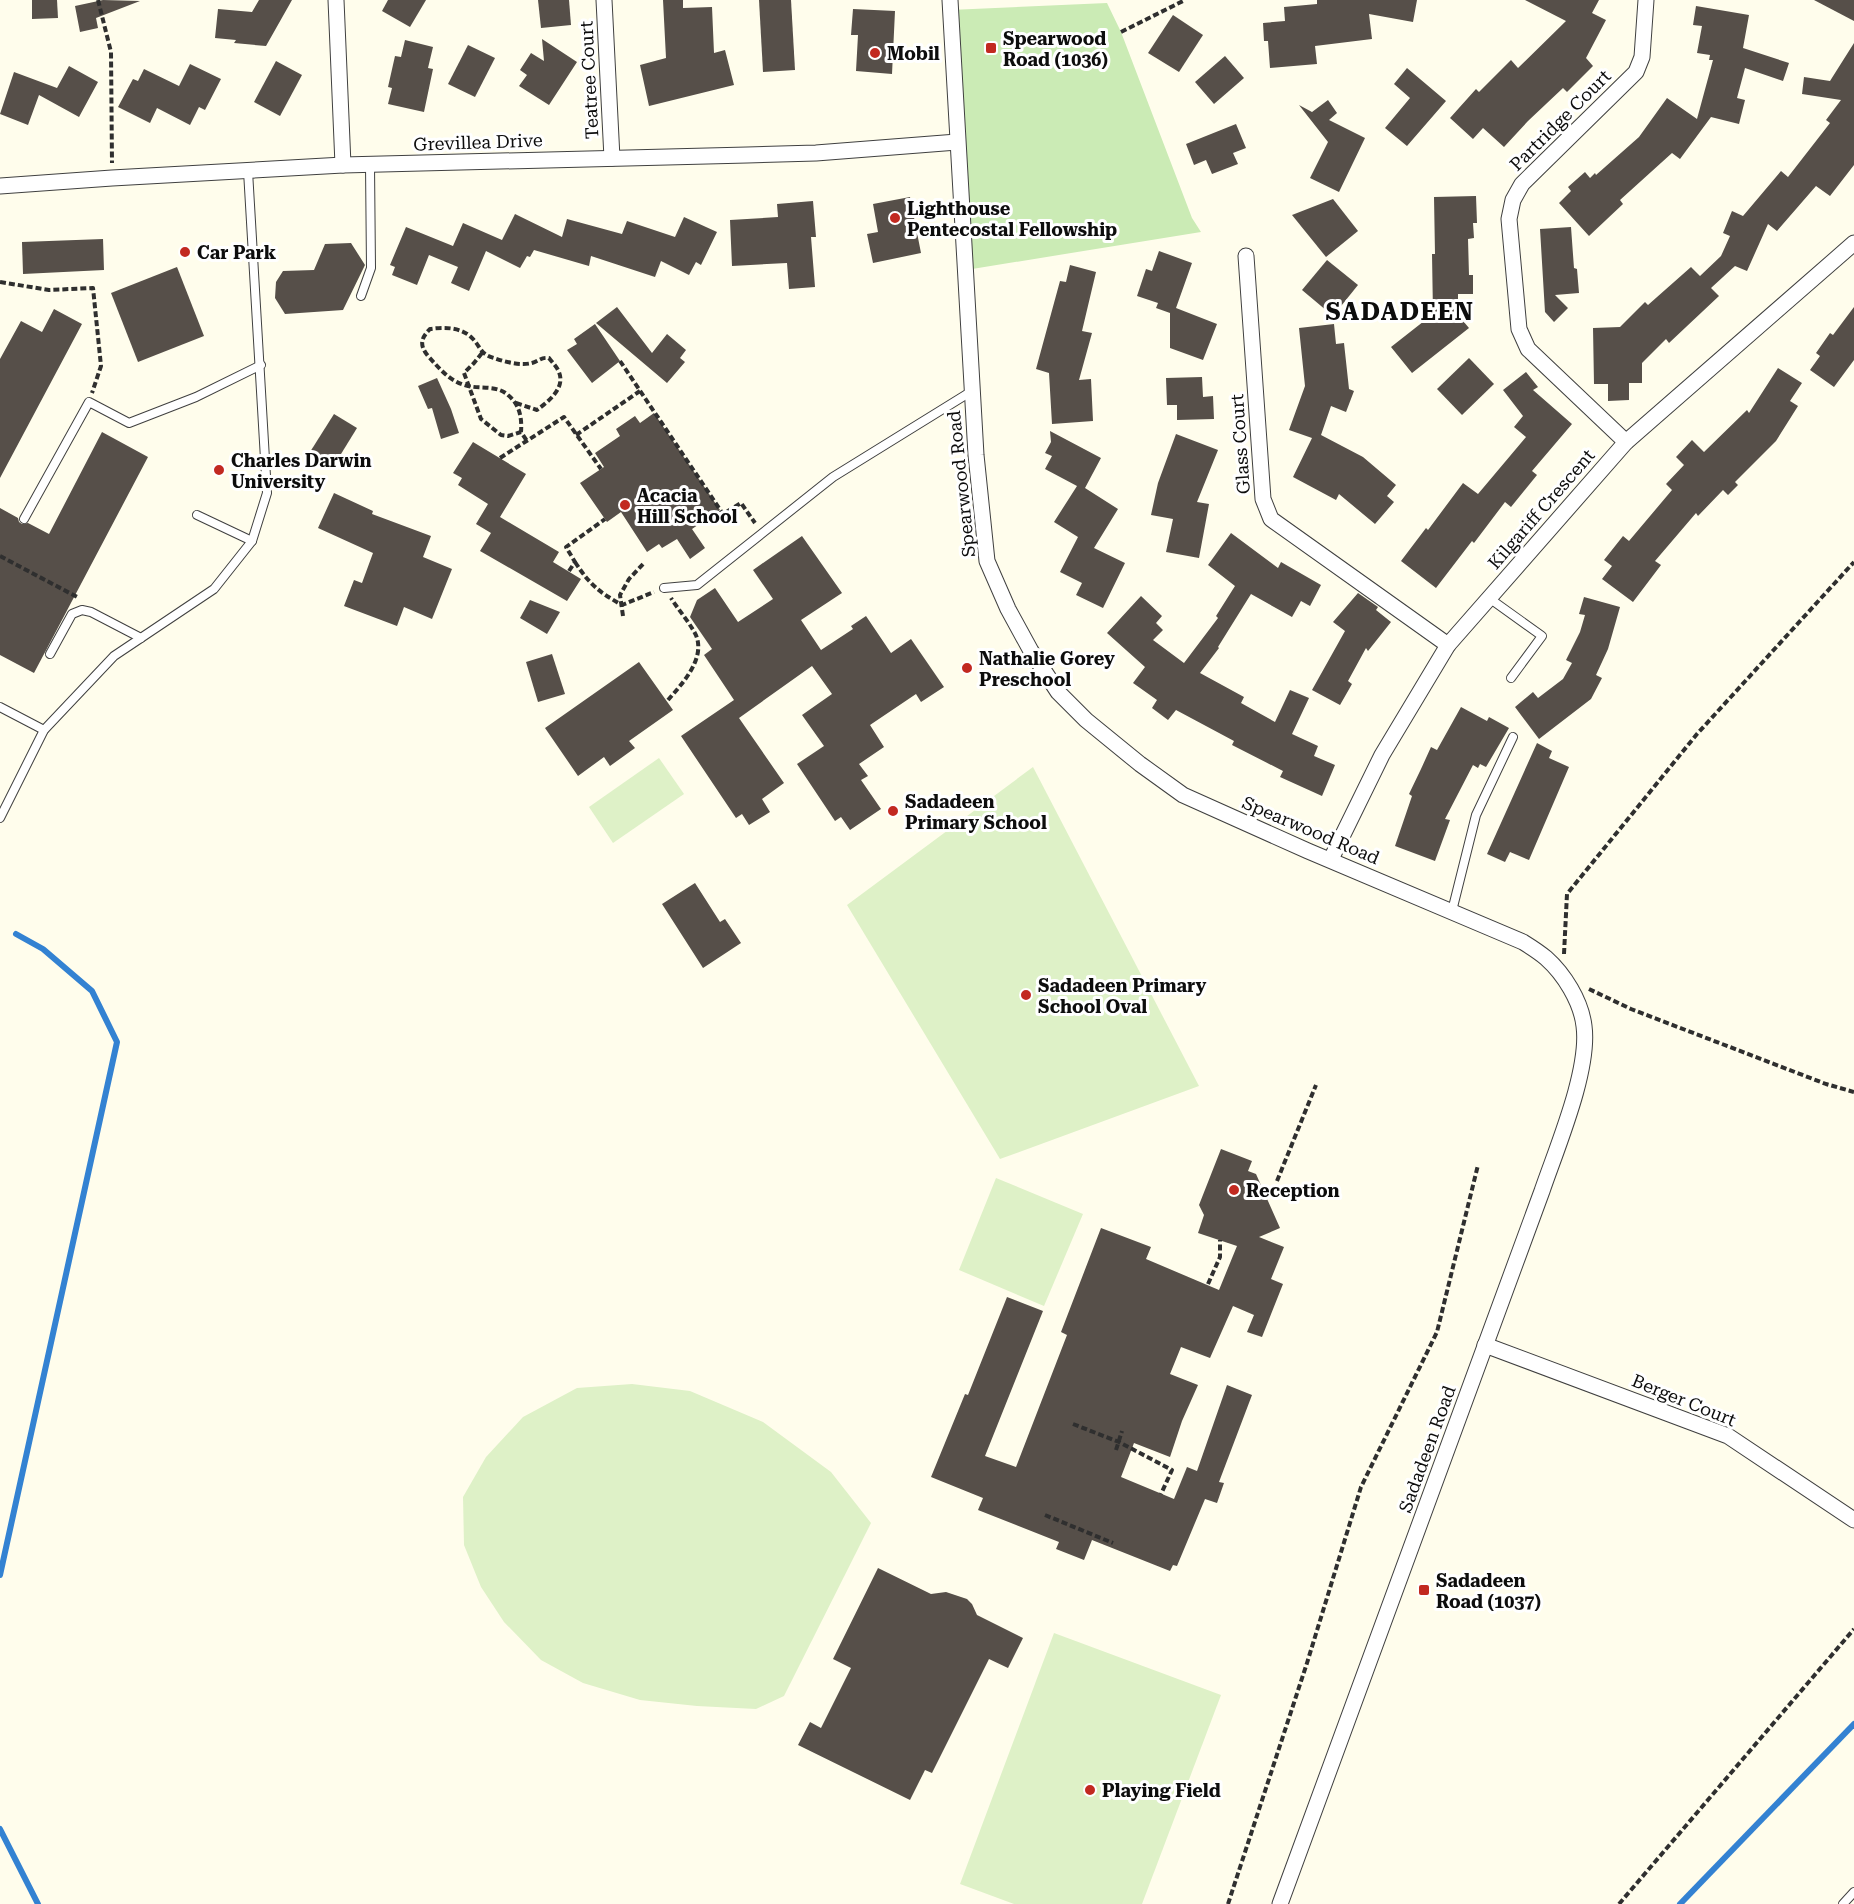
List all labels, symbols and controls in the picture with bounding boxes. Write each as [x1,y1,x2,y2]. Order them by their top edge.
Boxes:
street label: Teatree Court [575,20,603,140]
place label: Spearwood Road (1036) [1003,28,1108,70]
marker: Spearwood Road (1036) [984,41,998,55]
place label: Mobil [887,43,940,64]
marker: Mobil [868,46,882,60]
street label: Partridge Court [1505,65,1615,175]
street label: Grevillea Drive [413,129,543,155]
place label: Lighthouse Pentecostal Fellowship [907,198,1117,240]
marker: Lighthouse Pentecostal Fellowship [888,211,902,225]
place label: Car Park [197,242,277,263]
marker: Car Park [178,245,192,259]
district label: SADADEEN [1326,298,1474,326]
street label: Glass Court [1226,393,1254,495]
street label: Spearwood Road [943,409,979,558]
street label: Kilgariff Crescent [1483,445,1599,573]
place label: Charles Darwin University [231,450,372,492]
marker: Charles Darwin University [212,463,226,477]
place label: Acacia Hill School [637,485,738,527]
marker: Acacia Hill School [618,498,632,512]
place label: Nathalie Gorey Preschool [979,648,1115,690]
marker: Nathalie Gorey Preschool [960,661,974,675]
place label: Sadadeen Primary School [905,791,1047,833]
street label: Spearwood Road [1239,792,1383,869]
marker: Sadadeen Primary School [886,804,900,818]
place label: Sadadeen Primary School Oval [1038,975,1206,1017]
marker: Sadadeen Primary School Oval [1019,988,1033,1002]
place label: Reception [1246,1180,1340,1201]
marker: Reception [1227,1183,1241,1197]
street label: Berger Court [1629,1370,1739,1431]
street label: Sadadeen Road [1394,1382,1460,1515]
place label: Sadadeen Road (1037) [1436,1570,1541,1612]
marker: Sadadeen Road (1037) [1417,1583,1431,1597]
place label: Playing Field [1102,1780,1221,1801]
marker: Playing Field [1083,1783,1097,1797]

